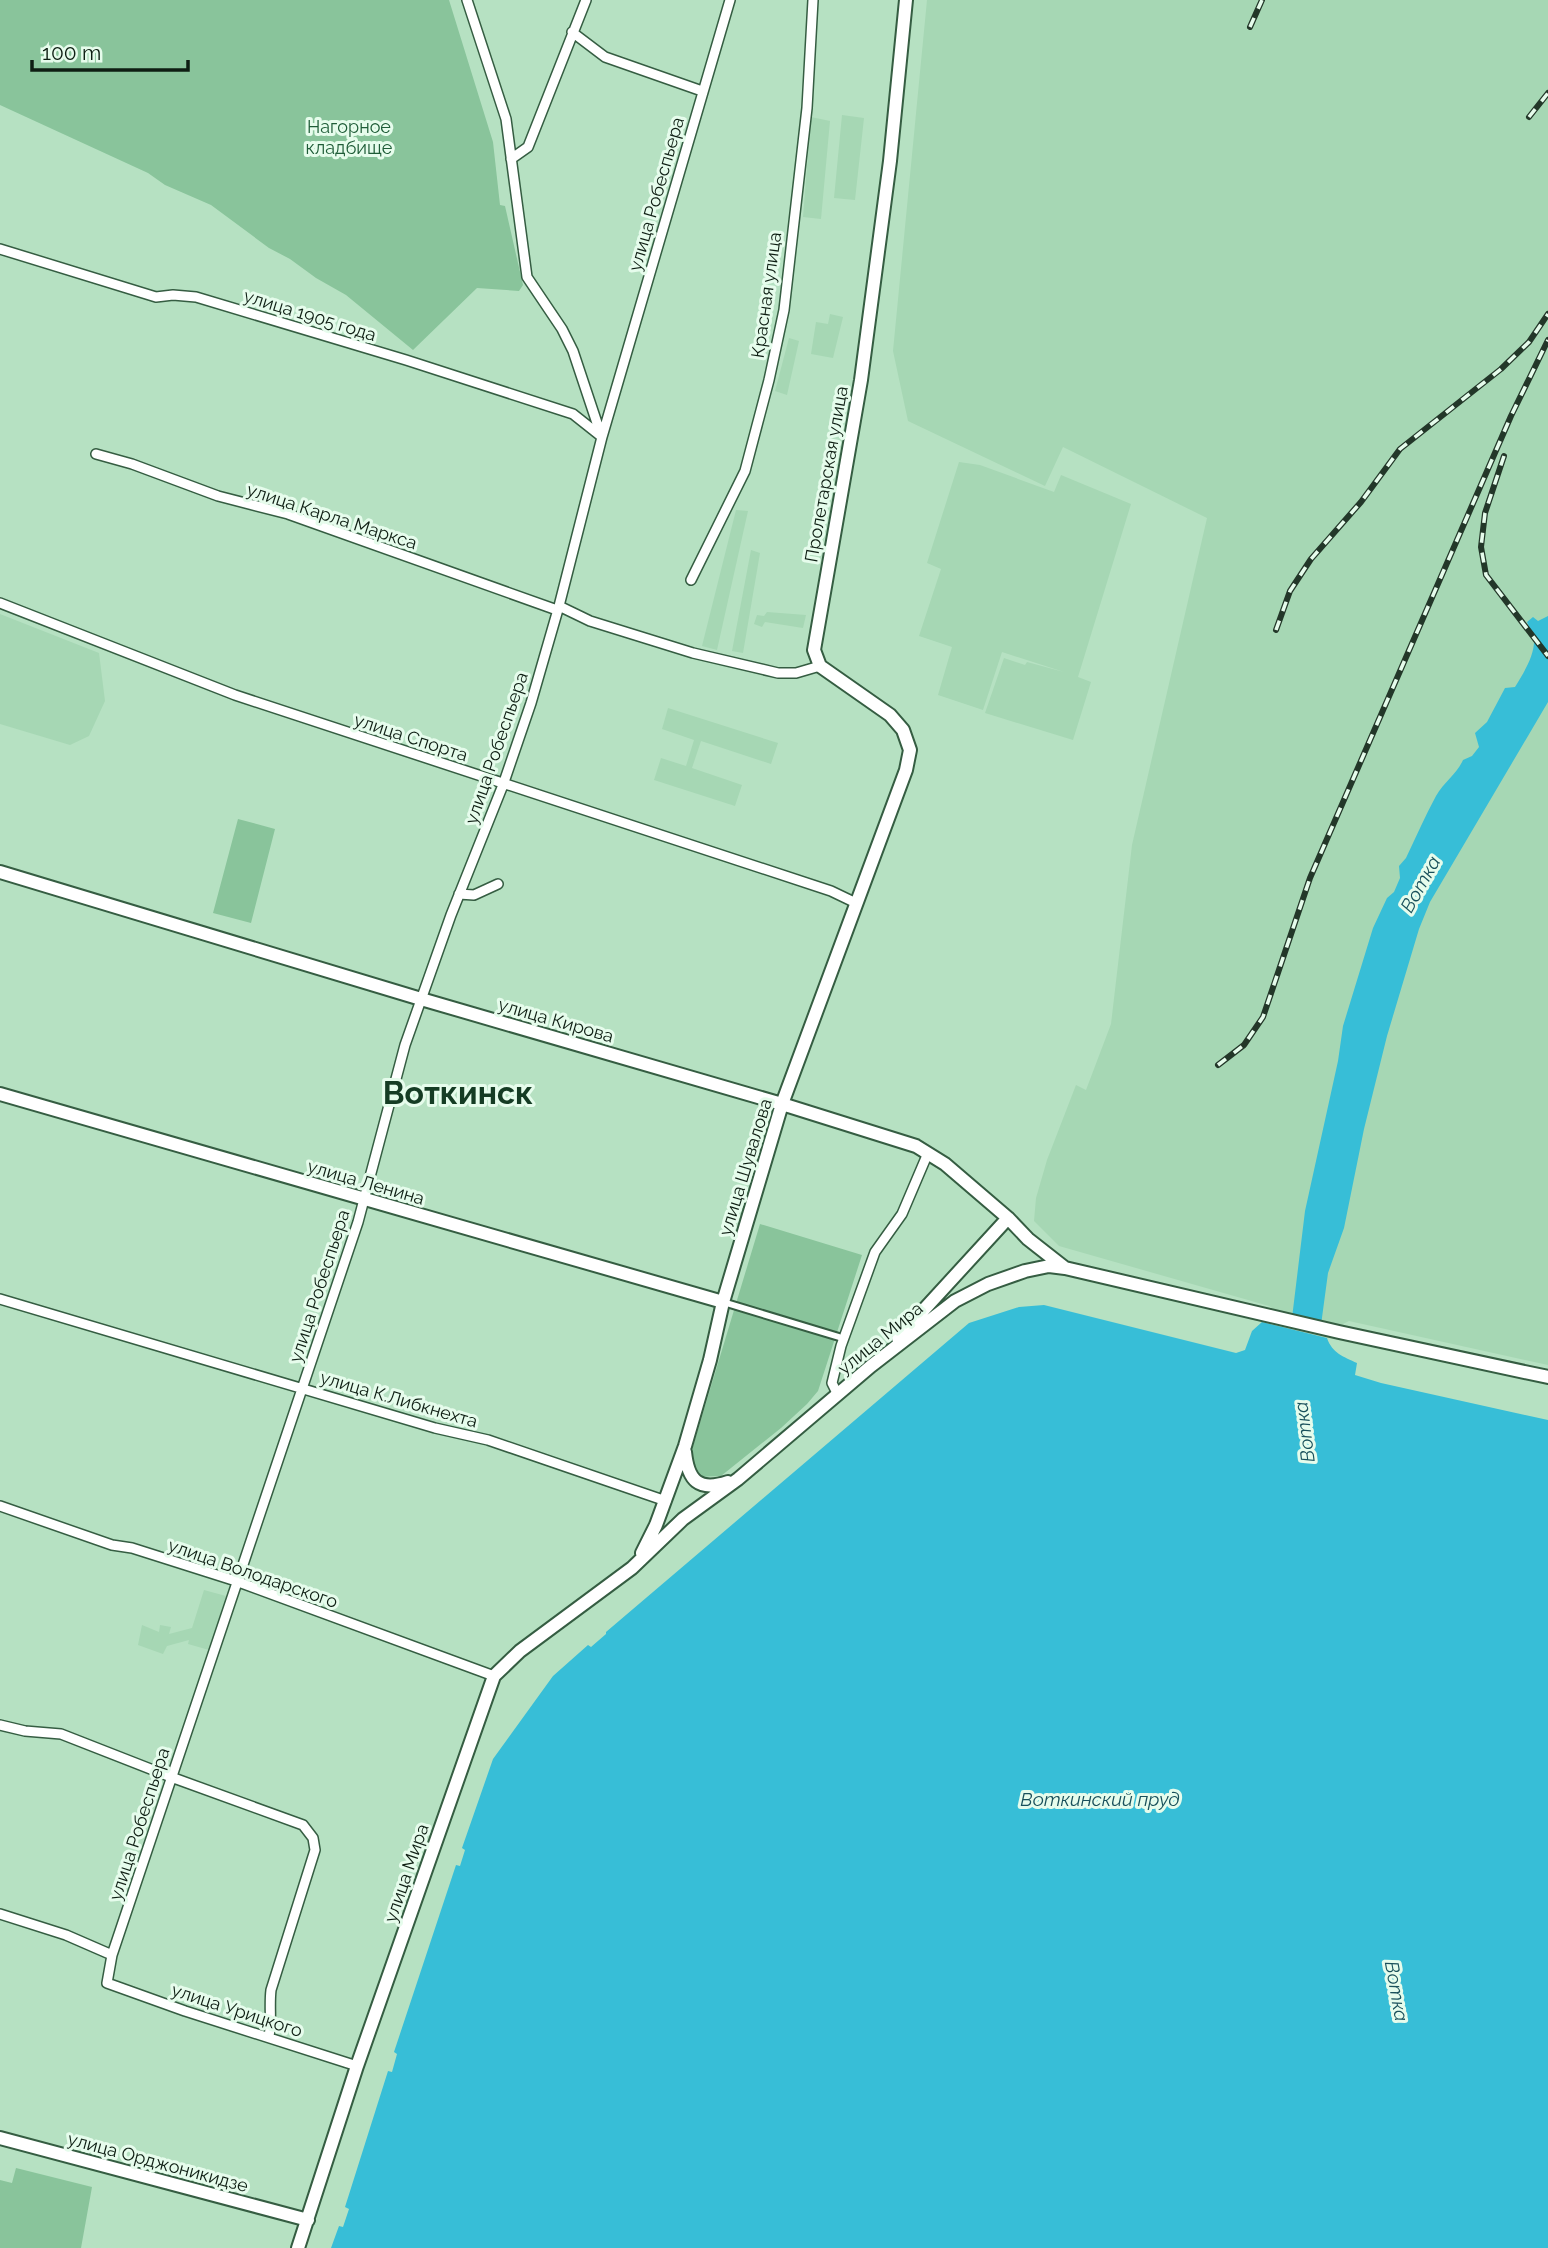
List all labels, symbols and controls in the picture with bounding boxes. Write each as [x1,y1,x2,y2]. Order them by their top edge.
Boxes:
scale bar [32,28,187,72]
text: 100 m [42,40,101,65]
street label: улица Робеспьера [624,115,688,273]
park label: Нагорное кладбище [306,116,393,158]
street label: Красная улица [747,231,785,359]
street label: улица 1905 года [241,285,379,345]
street label: Пролетарская улица [800,384,852,564]
street label: улица Карла Маркса [244,479,420,553]
street label: улица Робеспьера [460,669,532,827]
street label: улица Спорта [352,709,470,765]
water label: Вотка [1396,852,1444,916]
street label: улица Кирова [496,994,616,1046]
district label: Воткинск [383,1074,533,1111]
street label: улица Шувалова [714,1096,776,1238]
street label: улица Ленина [305,1155,427,1209]
street label: улица Робеспьера [284,1207,354,1365]
street label: улица Мира [833,1297,927,1379]
street label: улица К.Либкнехта [318,1366,480,1432]
water label: Вотка [1289,1400,1319,1464]
street label: улица Володарского [165,1534,341,1612]
street label: улица Робеспьера [104,1745,174,1903]
water label: Воткинский пруд [1020,1788,1180,1810]
street label: улица Мира [379,1821,433,1925]
water label: Вотка [1381,1959,1413,2023]
street label: улица Урицкого [169,1979,305,2041]
street label: улица Орджоникидзе [65,2128,251,2196]

